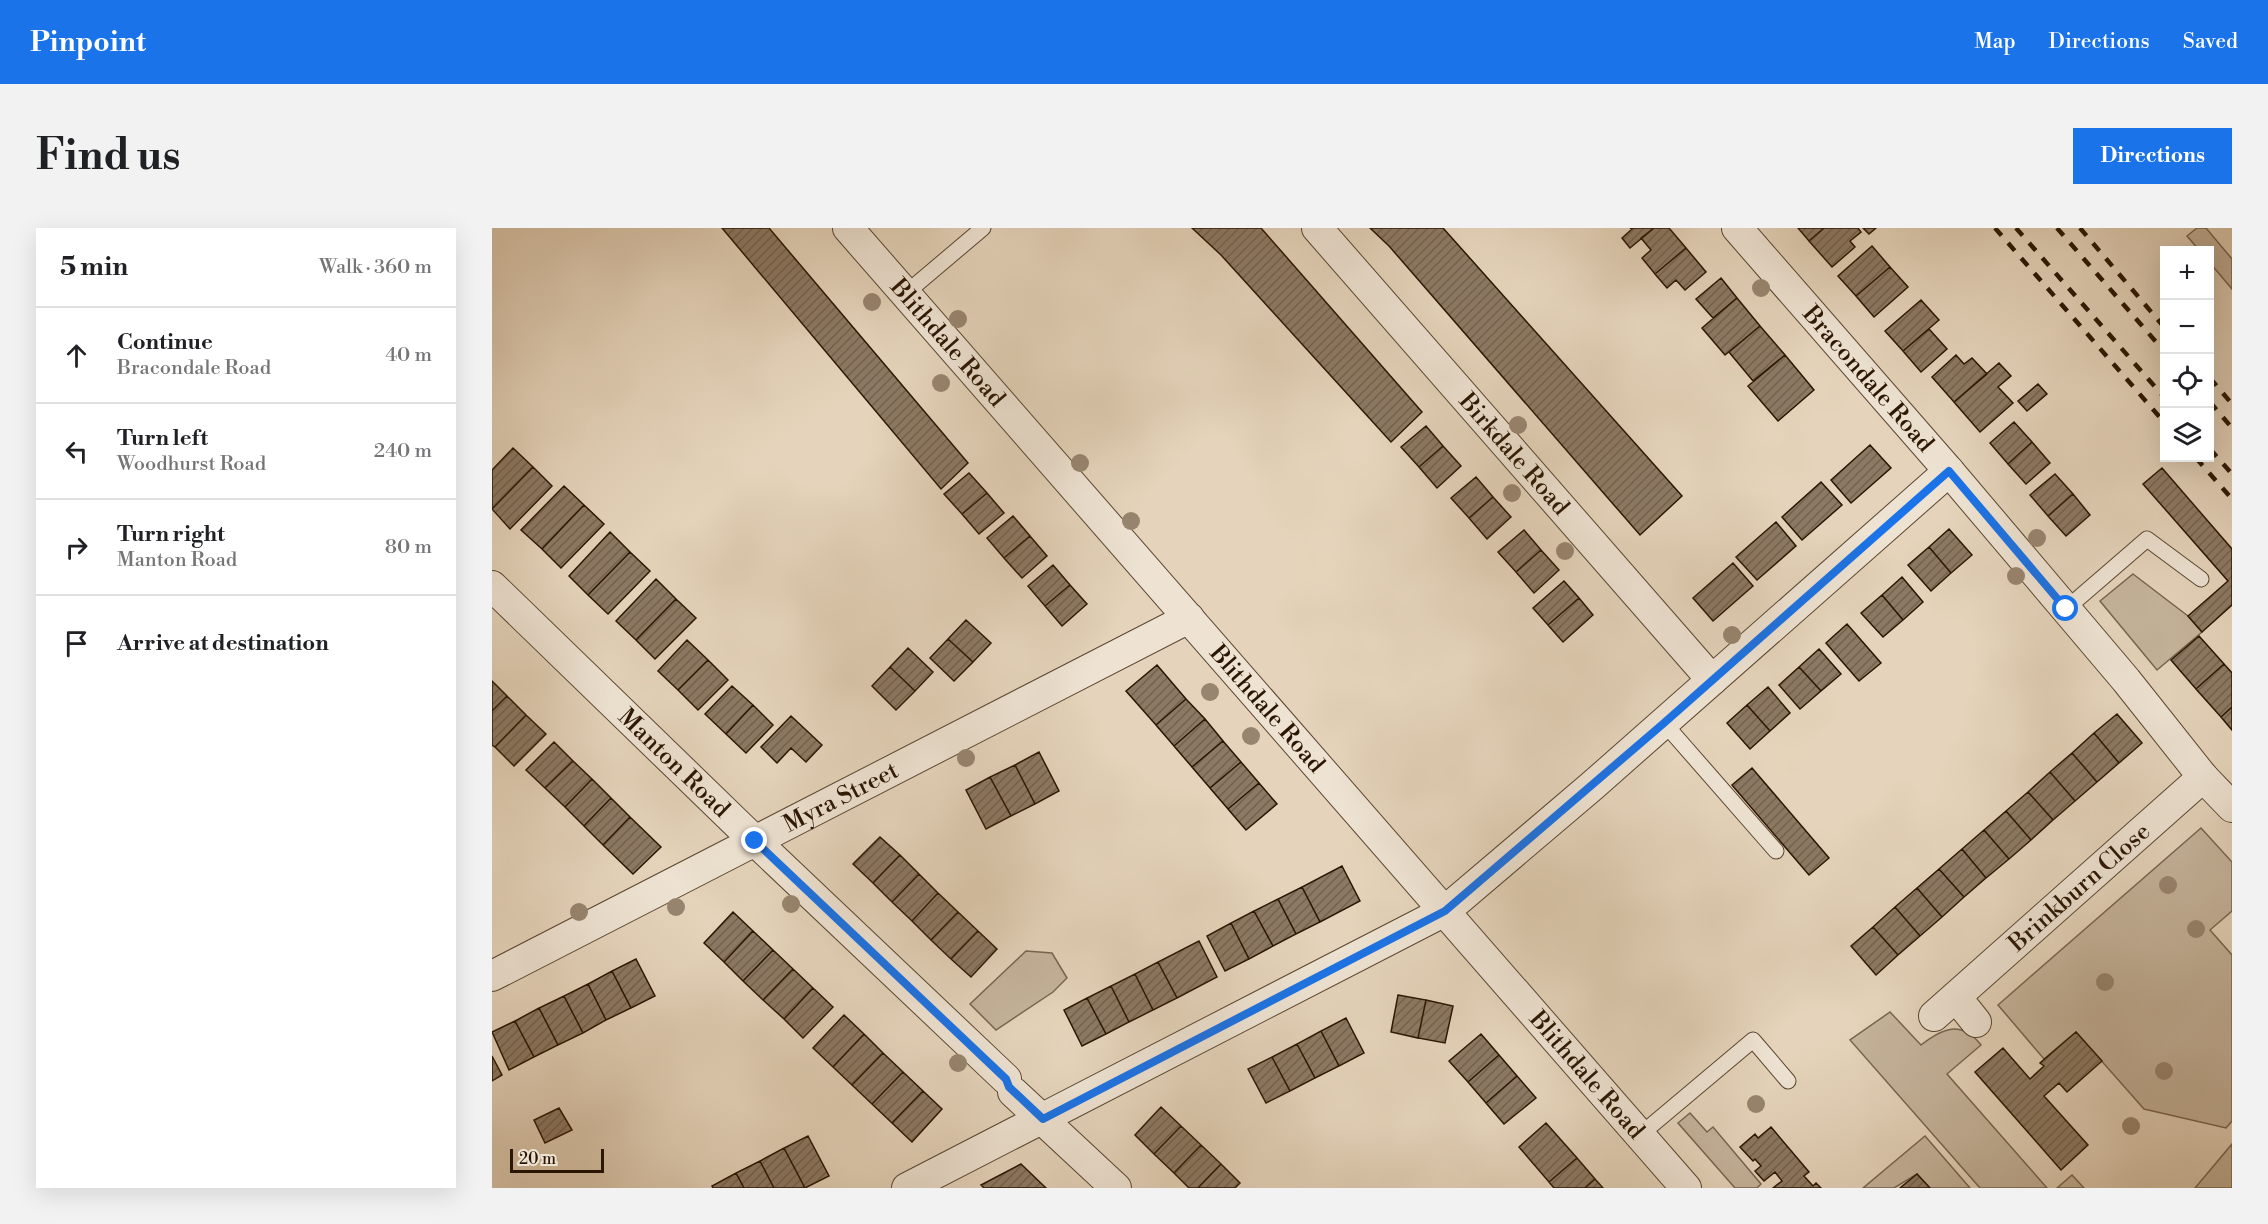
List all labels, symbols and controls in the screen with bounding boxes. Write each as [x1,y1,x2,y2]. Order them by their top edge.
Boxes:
text: Pinpoint [30,25,146,60]
text: Map [1974,29,2016,55]
text: Directions [2049,29,2150,55]
text: Saved [2183,29,2238,55]
button: Directions [2073,128,2232,184]
text: Find us [36,130,180,183]
map controls [2160,246,2214,462]
button: + [2160,246,2214,300]
text: 5 min [60,251,128,283]
text: Walk · 360 m [319,255,432,280]
street label: Blithdale Road [882,272,1011,414]
street label: Bracondale Road [1795,299,1940,459]
button: − [2160,300,2214,354]
text: Continue [117,329,213,356]
icon: ahead [60,339,93,372]
text: 40 m [385,343,432,368]
button: locate [2160,354,2214,408]
text: Bracondale Road [117,356,271,381]
street label: Birkdale Road [1451,386,1576,522]
button: layers [2160,408,2214,462]
text: Turn left [117,425,208,452]
icon: left [60,435,93,468]
text: 240 m [374,439,432,464]
text: Woodhurst Road [117,452,266,477]
text: Turn right [117,521,225,548]
icon: right [60,531,93,564]
text: 80 m [385,535,432,560]
text: Manton Road [117,548,237,573]
route start [2052,595,2078,621]
icon: arrive [60,627,93,660]
text: Arrive at destination [117,630,329,657]
street label: Blithdale Road [1202,638,1331,780]
street label: Manton Road [611,703,736,825]
street label: Myra Street [778,756,904,840]
street label: Brinkburn Close [2002,817,2157,959]
route end [741,827,767,853]
street label: Blithdale Road [1522,1004,1651,1146]
scale bar [510,1146,604,1174]
text: 20 m [519,1149,556,1169]

